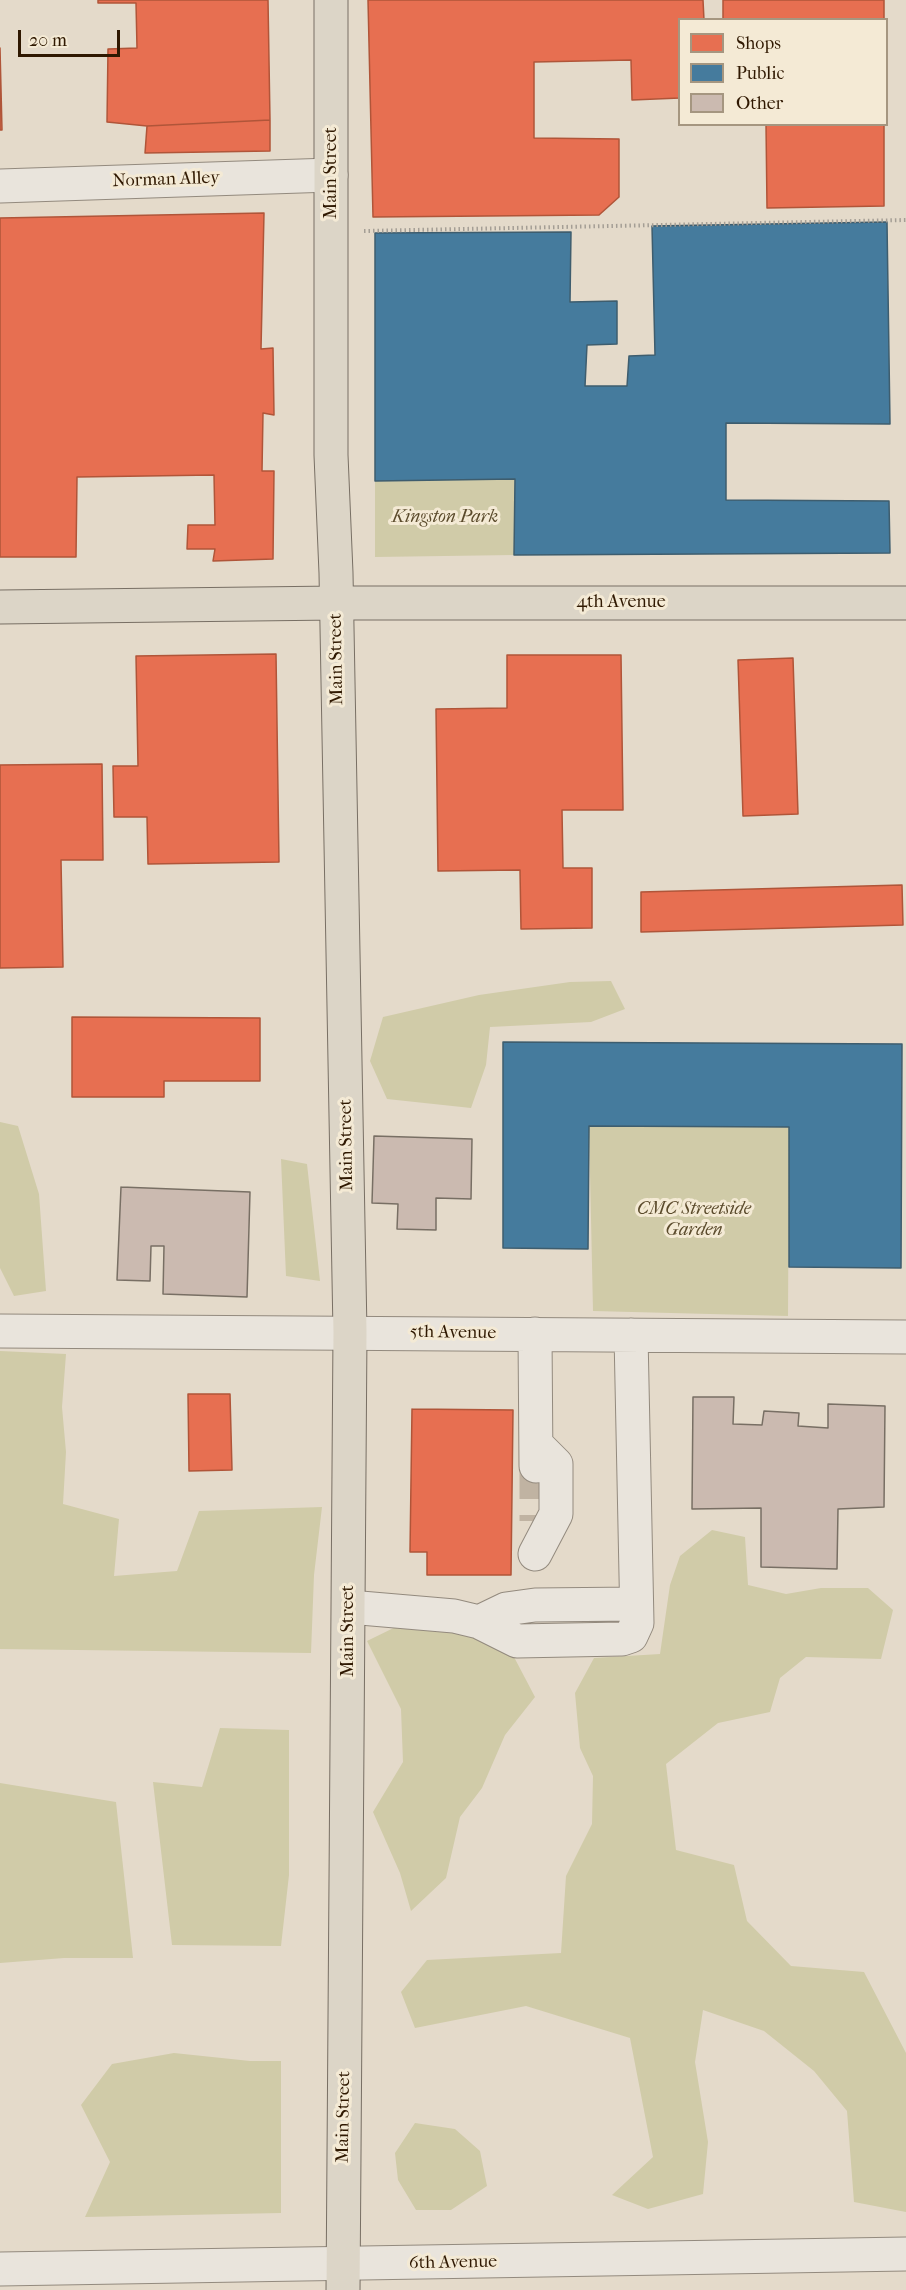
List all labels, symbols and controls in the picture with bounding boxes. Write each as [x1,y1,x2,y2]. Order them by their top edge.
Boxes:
scale bar [21,18,123,56]
legend [678,18,888,126]
text: 20 m [29,30,67,51]
text: Shops [736,33,781,54]
text: Public [736,63,784,84]
text: Other [736,93,783,114]
street label: Main Street [321,127,343,219]
street label: Norman Alley [112,167,220,193]
park label: Kingston Park [392,507,498,529]
street label: 4th Avenue [576,592,666,614]
street label: Main Street [325,613,349,705]
street label: Main Street [335,1099,359,1191]
park label: CMC Streetside Garden [637,1199,751,1242]
street label: 5th Avenue [410,1321,496,1345]
street label: Main Street [338,1585,360,1677]
street label: Main Street [332,2071,356,2163]
street label: 6th Avenue [409,2251,497,2275]

